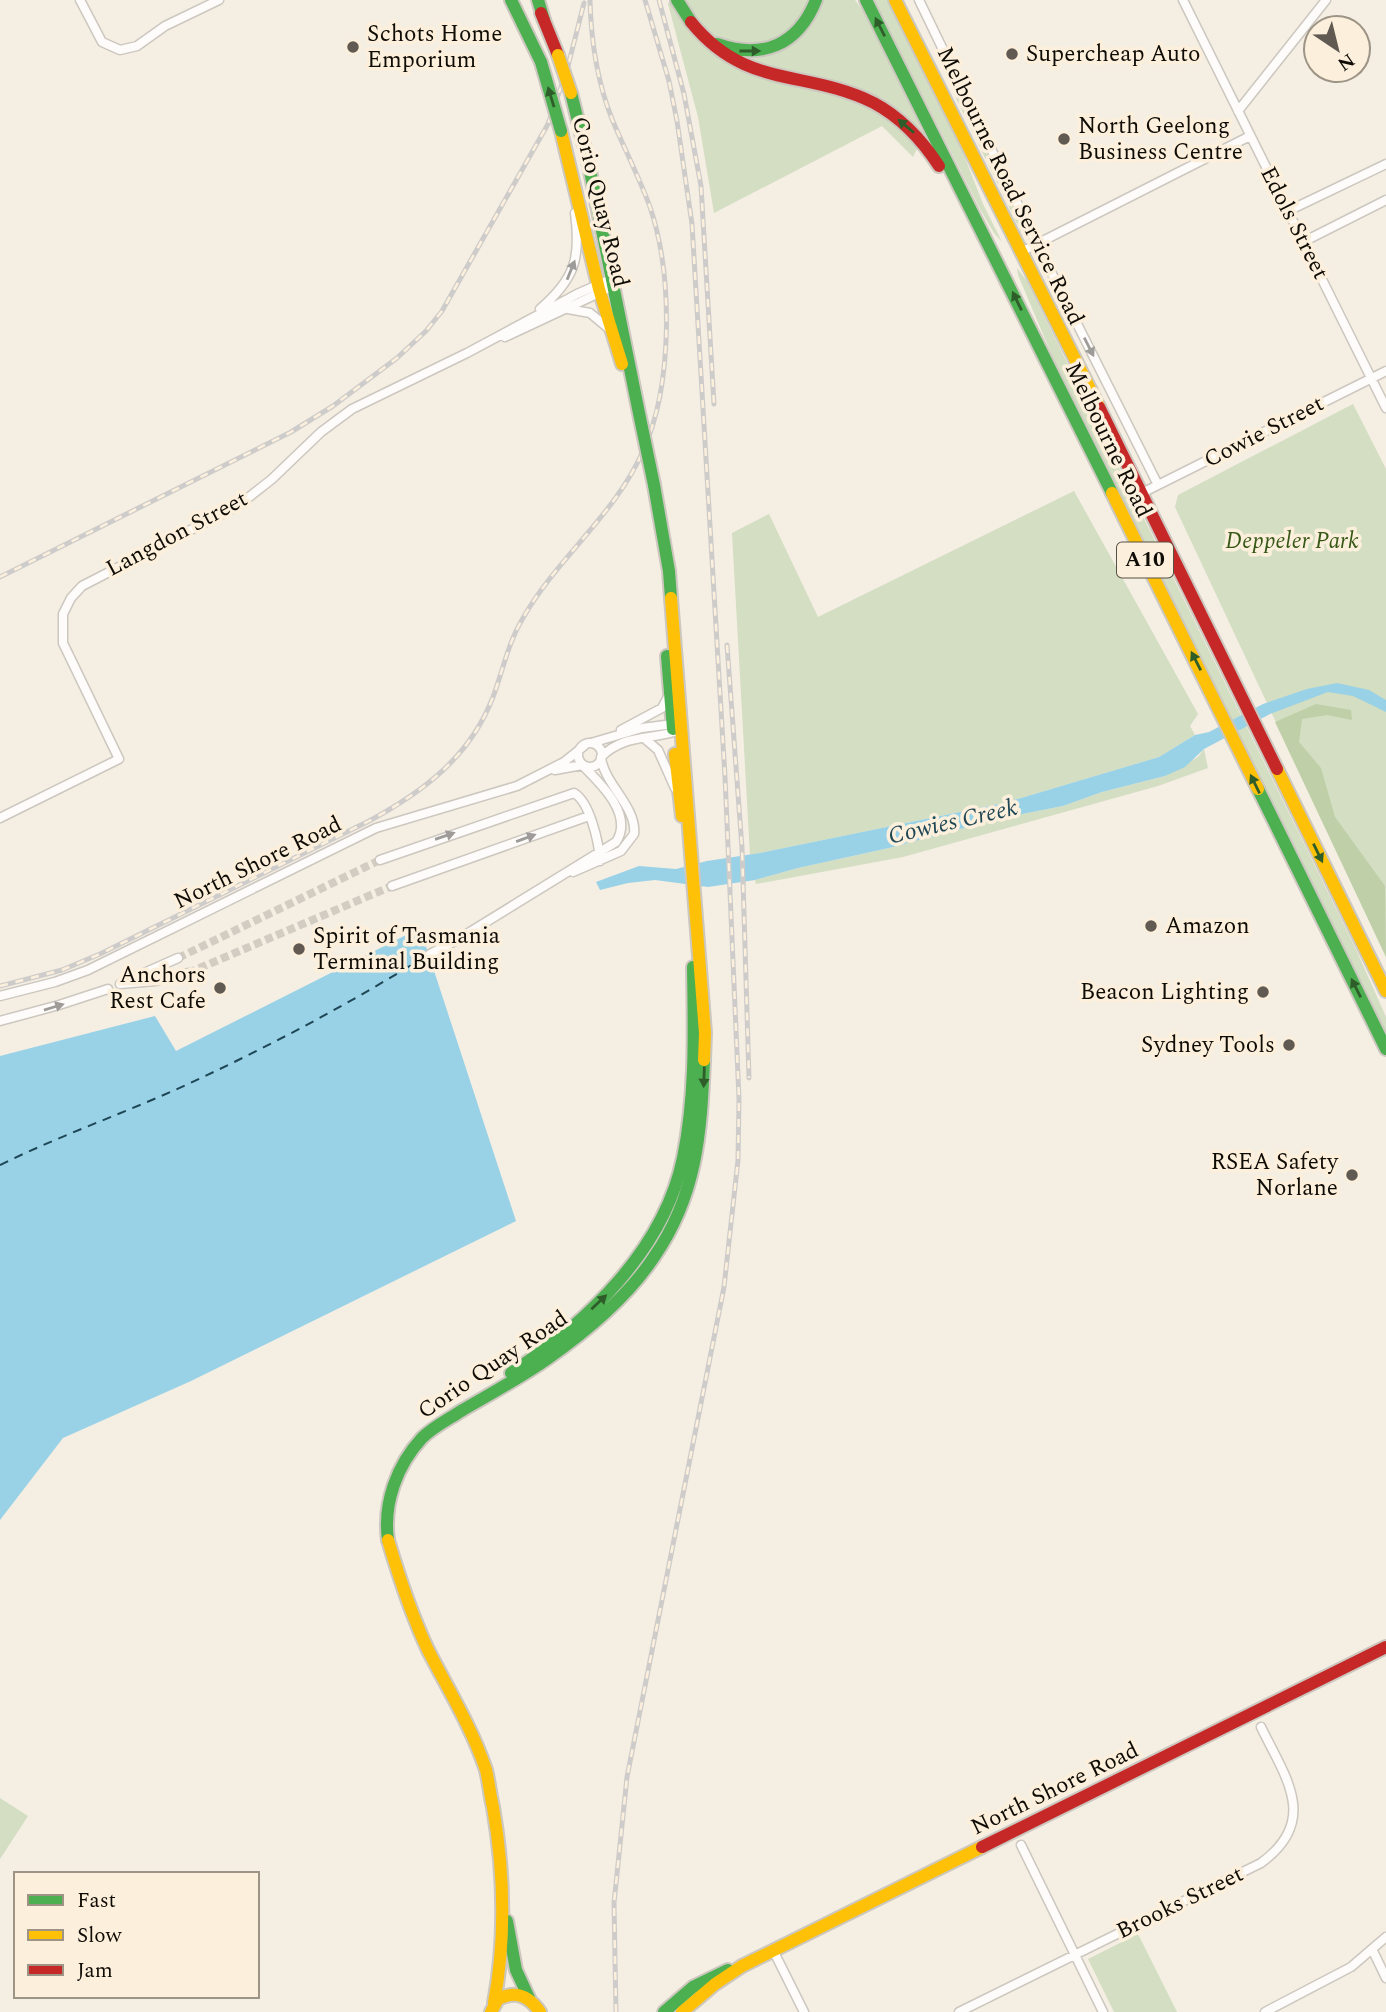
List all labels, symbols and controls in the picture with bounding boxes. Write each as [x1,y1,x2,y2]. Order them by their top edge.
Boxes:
north arrow [1302,14,1372,84]
place label: Schots Home Emporium [367,17,502,78]
one-way arrow [875,17,886,37]
place label: Supercheap Auto [1026,37,1200,72]
marker: Schots Home Emporium [345,39,361,55]
street label: Melbourne Road Service Road [927,41,1093,331]
one-way arrow [739,45,761,57]
text: N [1331,45,1361,78]
marker: Supercheap Auto [1004,46,1020,62]
one-way arrow [545,85,556,107]
place label: North Geelong Business Centre [1078,109,1243,170]
street label: Corio Quay Road [562,113,638,291]
one-way arrow [898,119,915,134]
marker: North Geelong Business Centre [1056,131,1072,147]
street label: Edols Street [1250,160,1338,286]
one-way arrow [566,259,577,280]
one-way arrow [1011,291,1022,311]
one-way arrow [1084,337,1095,357]
street label: Melbourne Road [1055,356,1161,524]
street label: Cowie Street [1198,387,1330,477]
street label: Langdon Street [100,482,254,586]
park label: Deppeler Park [1225,524,1359,559]
road number: A10 [1117,542,1173,578]
one-way arrow [1190,651,1202,671]
one-way arrow [1249,774,1261,794]
water label: Cowies Creek [885,790,1021,854]
street label: North Shore Road [168,807,348,919]
one-way arrow [434,831,455,841]
one-way arrow [515,832,536,843]
one-way arrow [1313,843,1324,863]
place label: Amazon [1165,909,1250,944]
marker: Amazon [1143,918,1159,934]
place label: Spirit of Tasmania Terminal Building [313,919,500,980]
marker: Spirit of Tasmania Terminal Building [291,941,307,957]
place label: Anchors Rest Cafe [109,958,206,1019]
place label: Beacon Lighting [1080,975,1249,1010]
one-way arrow [1350,978,1361,998]
marker: Anchors Rest Cafe [212,980,228,996]
marker: Beacon Lighting [1255,984,1271,1000]
one-way arrow [44,1001,65,1011]
place label: Sydney Tools [1141,1028,1275,1063]
marker: Sydney Tools [1281,1037,1297,1053]
one-way arrow [699,1066,710,1088]
place label: RSEA Safety Norlane [1211,1145,1339,1206]
marker: RSEA Safety Norlane [1344,1167,1360,1183]
one-way arrow [590,1294,608,1310]
street label: Corio Quay Road [411,1302,575,1428]
street label: North Shore Road [965,1733,1145,1845]
street label: Brooks Street [1110,1857,1250,1949]
legend [14,1872,259,1998]
text: Fast [77,1885,116,1917]
text: Slow [77,1920,123,1952]
text: Jam [77,1955,113,1987]

